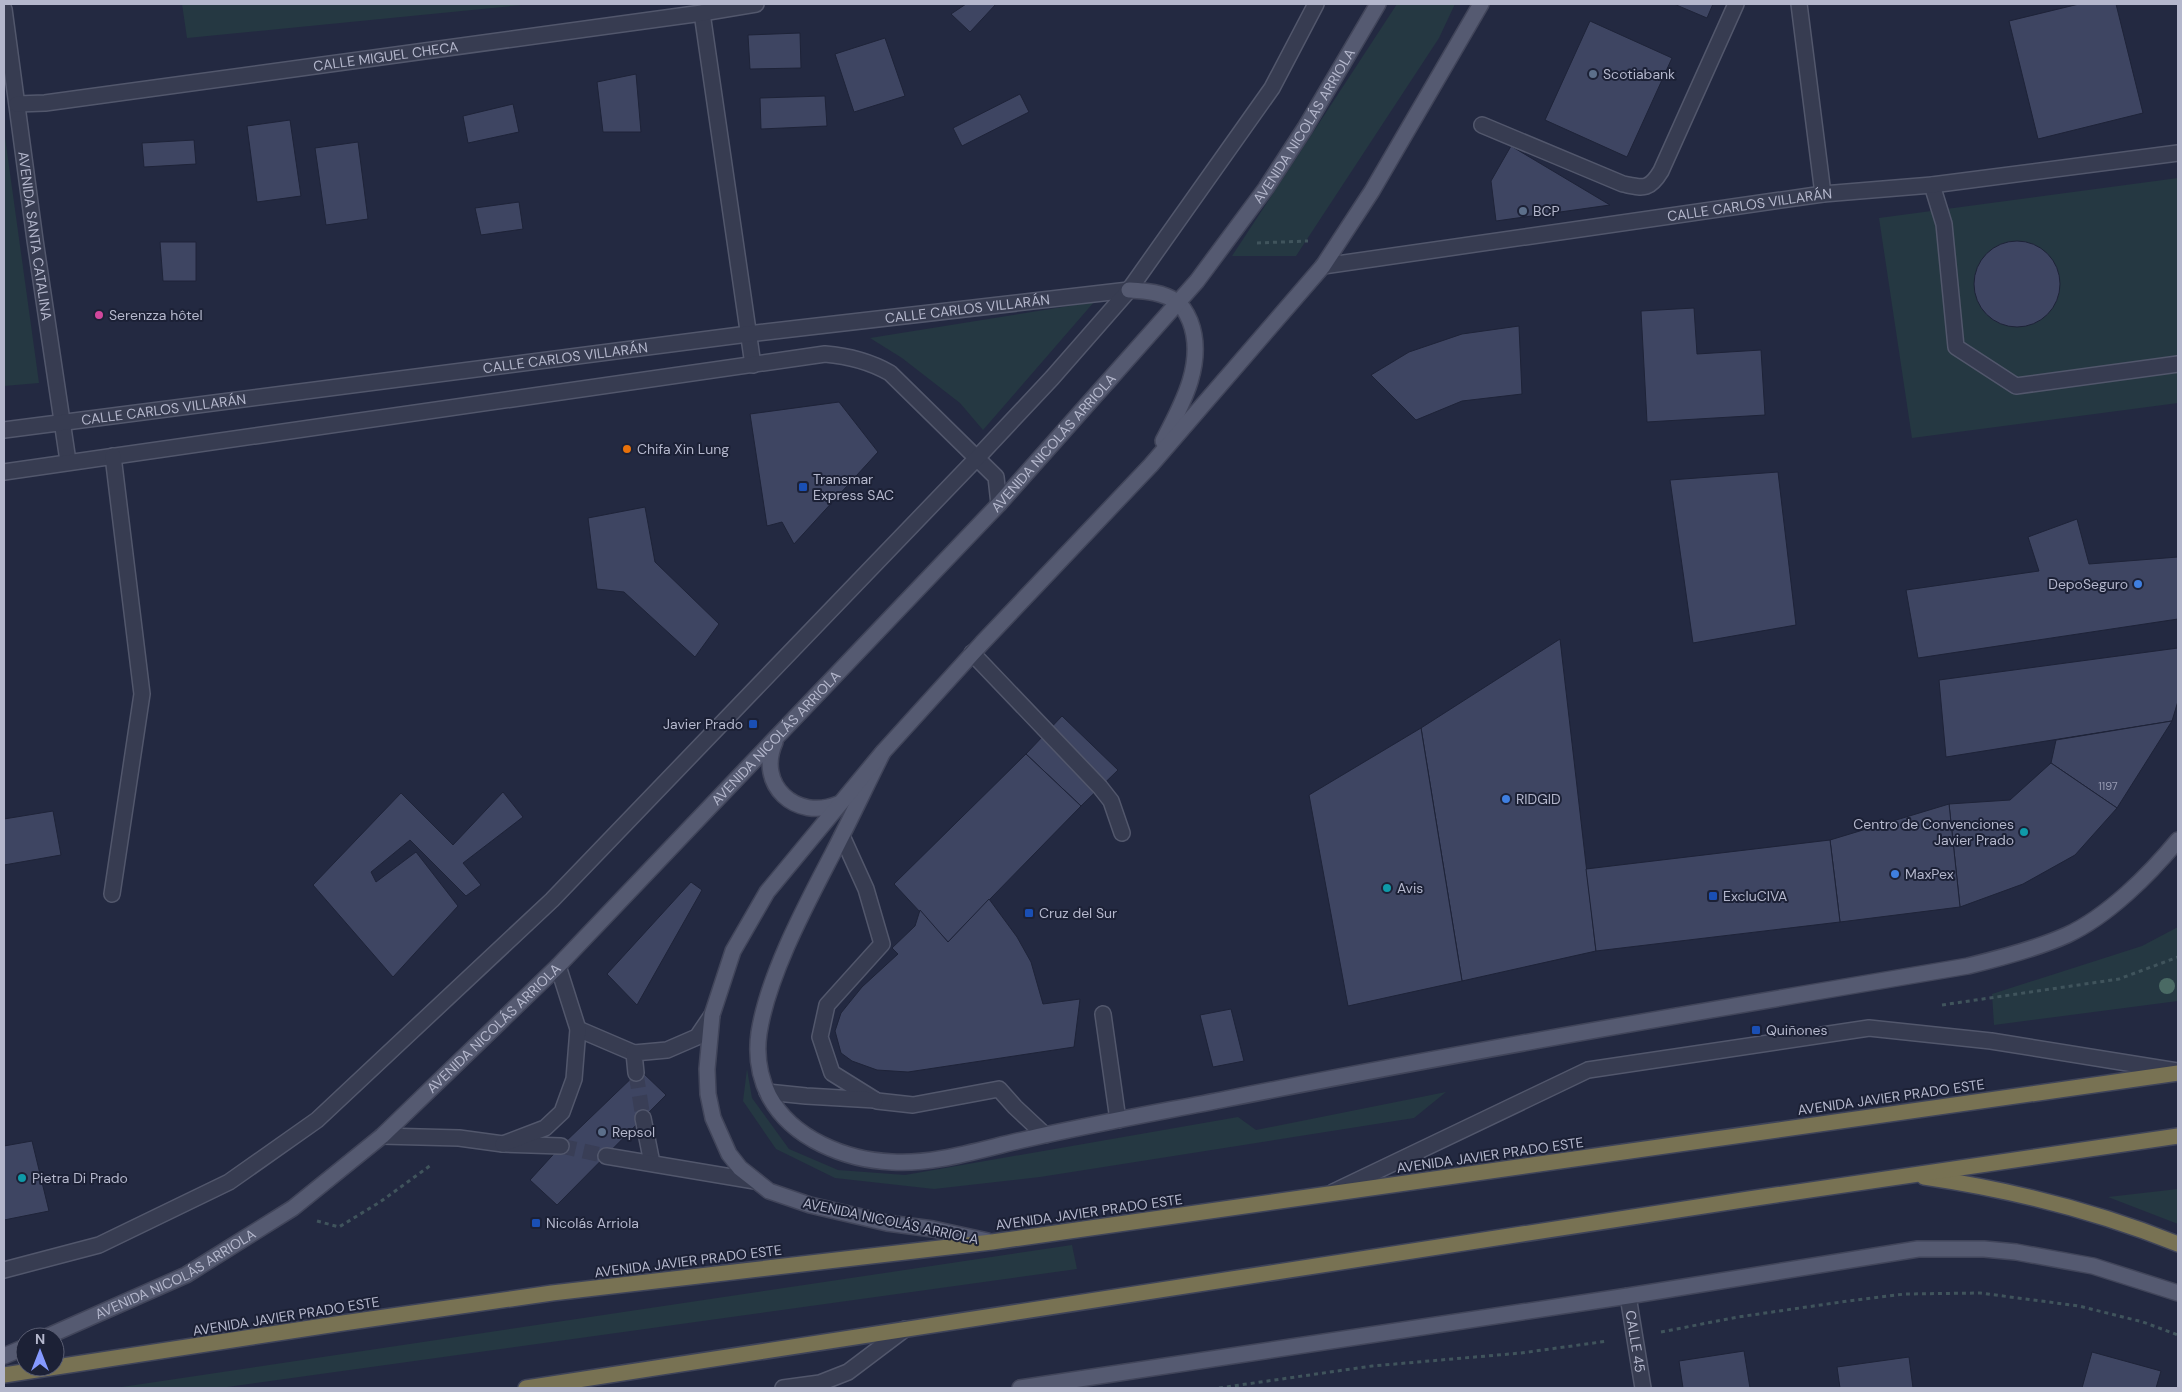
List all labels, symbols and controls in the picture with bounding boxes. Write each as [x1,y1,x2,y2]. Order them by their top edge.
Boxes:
street label: CALLE MIGUEL CHECA [312,37,459,75]
street label: AVENIDA NICOLÁS ARRIOLA [1249,45,1359,207]
place label: Scotiabank [1603,65,1675,83]
marker: Scotiabank [1587,68,1599,80]
street label: AVENIDA SANTA CATALINA [14,150,56,322]
street label: CALLE CARLOS VILLARÁN [1666,184,1833,225]
place label: BCP [1533,202,1560,220]
marker: BCP [1517,205,1529,217]
street label: CALLE CARLOS VILLARÁN [884,290,1051,327]
place label: Serenzza hôtel [109,306,203,324]
marker: Serenzza hôtel [93,309,105,321]
street label: CALLE CARLOS VILLARÁN [482,338,649,377]
street label: AVENIDA NICOLÁS ARRIOLA [987,370,1120,516]
street label: CALLE CARLOS VILLARÁN [80,390,247,429]
place label: Chifa Xin Lung [637,440,729,458]
marker: Chifa Xin Lung [621,443,633,455]
place label: Transmar Express SAC [813,470,894,504]
marker: Transmar Express SAC [797,481,809,493]
place label: DepoSeguro [2048,575,2128,593]
marker: DepoSeguro [2132,578,2144,590]
street label: AVENIDA NICOLÁS ARRIOLA [707,667,844,809]
place label: Javier Prado [663,715,743,733]
marker: Javier Prado [747,718,759,730]
house number: 1197 [2098,779,2118,793]
place label: RIDGID [1516,790,1561,808]
marker: RIDGID [1500,793,1512,805]
place label: Centro de Convenciones Javier Prado [1853,815,2014,849]
marker: Centro de Convenciones Javier Prado [2018,826,2030,838]
place label: MaxPex [1905,865,1954,883]
marker: MaxPex [1889,868,1901,880]
place label: Avis [1397,879,1423,897]
marker: Avis [1381,882,1393,894]
place label: ExcluCIVA [1723,887,1787,905]
marker: ExcluCIVA [1707,890,1719,902]
place label: Cruz del Sur [1039,904,1117,922]
marker: Cruz del Sur [1023,907,1035,919]
street label: AVENIDA NICOLÁS ARRIOLA [423,959,564,1097]
place label: Quiñones [1766,1021,1828,1039]
marker: Quiñones [1750,1024,1762,1036]
street label: AVENIDA JAVIER PRADO ESTE [1796,1075,1986,1119]
place label: Repsol [612,1123,655,1141]
marker: Repsol [596,1126,608,1138]
street label: AVENIDA JAVIER PRADO ESTE [1395,1133,1585,1177]
place label: Pietra Di Prado [32,1169,128,1187]
marker: Pietra Di Prado [16,1172,28,1184]
street label: AVENIDA JAVIER PRADO ESTE [994,1190,1184,1234]
street label: AVENIDA NICOLÁS ARRIOLA [802,1194,980,1248]
place label: Nicolás Arriola [546,1214,639,1232]
marker: Nicolás Arriola [530,1217,542,1229]
street label: AVENIDA NICOLÁS ARRIOLA [92,1225,259,1323]
street label: AVENIDA JAVIER PRADO ESTE [593,1241,783,1281]
street label: AVENIDA JAVIER PRADO ESTE [191,1292,381,1340]
street label: CALLE 45 [1621,1309,1649,1374]
north arrow [15,1327,65,1377]
text: N [35,1330,45,1348]

